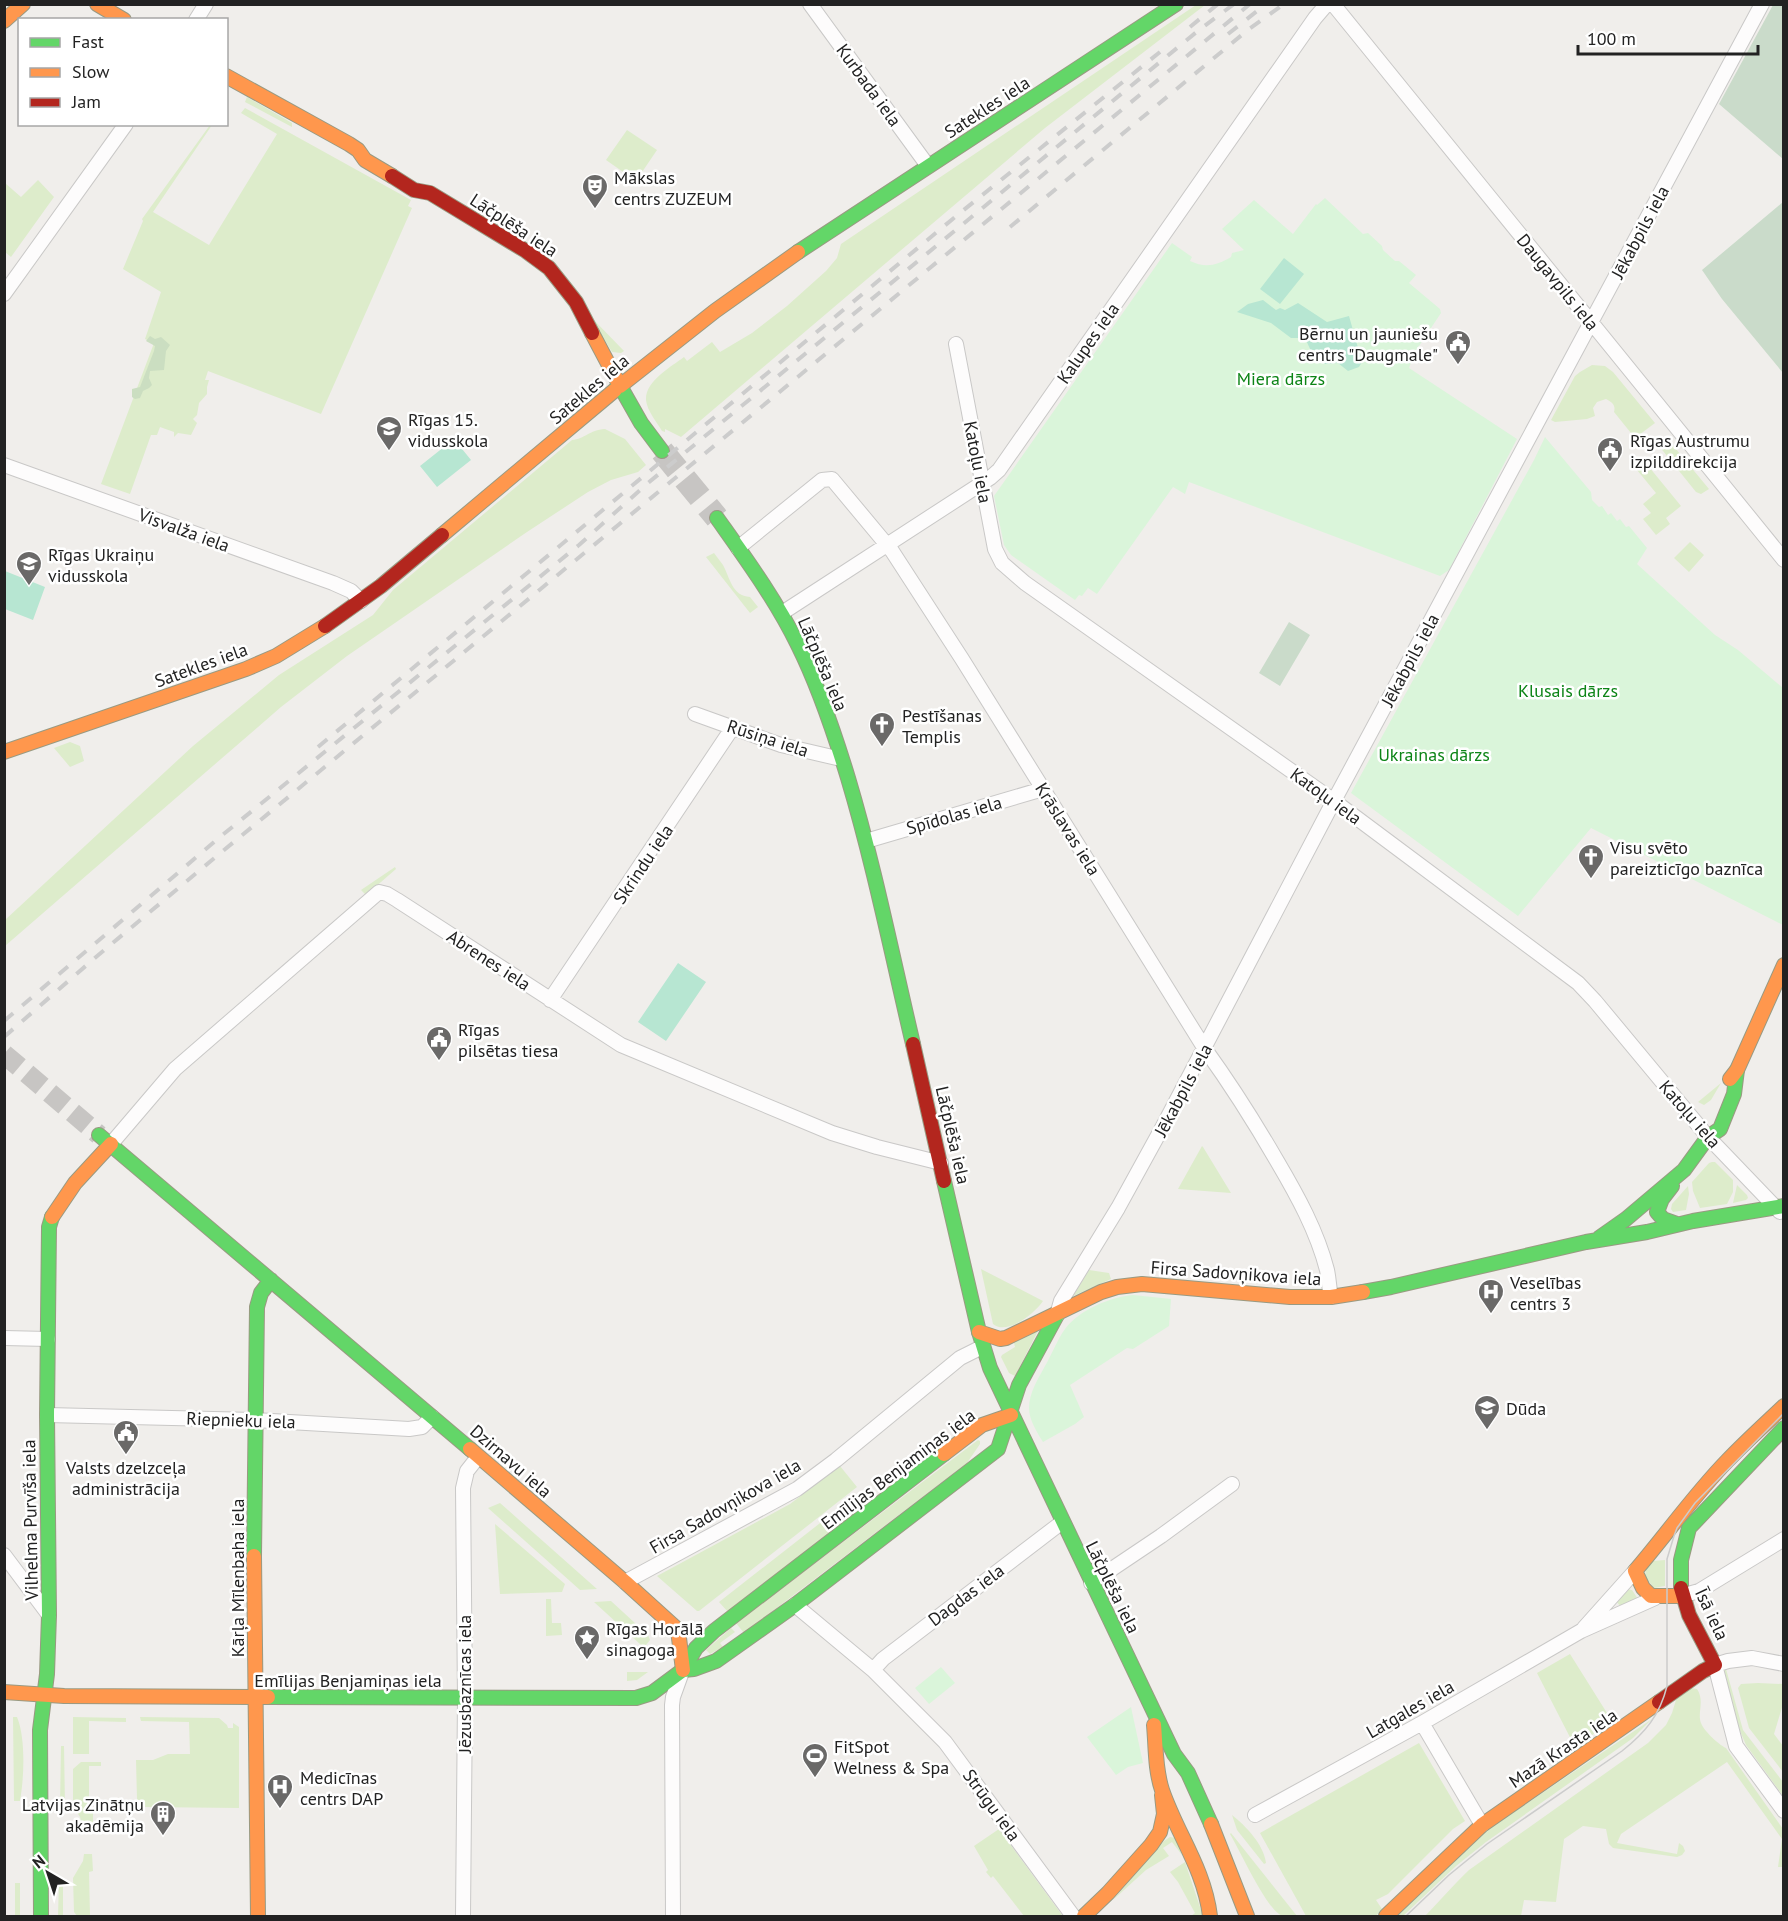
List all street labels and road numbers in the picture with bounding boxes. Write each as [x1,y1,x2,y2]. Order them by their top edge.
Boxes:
street label: Kurbada iela [831,39,907,131]
street label: Satekles iela [940,71,1034,143]
street label: Jēkabpils iela [1605,182,1674,283]
street label: Lāčplēša iela [466,188,562,262]
street label: Daugavpils iela [1512,229,1604,335]
street label: Kalupes iela [1052,298,1124,388]
street label: Satekles iela [544,349,634,429]
street label: Katoļu iela [959,419,997,505]
street label: Visvalža iela [134,503,233,557]
street label: Jēkabpils iela [1375,610,1444,711]
street label: Lāčplēša iela [793,613,853,715]
street label: Satekles iela [151,638,251,692]
street label: Rūsiņa iela [724,714,812,762]
street label: Katoļu iela [1286,762,1366,830]
street label: Krāslavas iela [1030,778,1106,880]
street label: Spīdolas iela [904,790,1004,840]
street label: Skrindu iela [608,820,678,908]
street label: Abrenes iela [443,924,535,996]
street label: Jēkabpils iela [1148,1040,1217,1141]
street label: Katoļu iela [1654,1075,1726,1153]
street label: Lāčplēša iela [931,1084,975,1186]
street label: Firsa Sadovņikova iela [1150,1256,1322,1290]
street label: Emīlijas Benjamiņas iela [816,1403,980,1535]
street label: Riepnieku iela [186,1407,296,1433]
street label: Dzirnavu iela [466,1419,556,1503]
street label: Vilhelma Purvīša iela [17,1439,43,1602]
street label: Firsa Sadovņikova iela [645,1453,805,1559]
street label: Kārļa Mīlenbaha iela [226,1499,249,1657]
street label: Lāčplēša iela [1081,1537,1145,1637]
street label: Dagdas iela [923,1559,1009,1631]
street label: Īsā iela [1690,1583,1734,1644]
street label: Jēzusbaznīcas iela [453,1615,476,1754]
street label: Emīlijas Benjamiņas iela [254,1669,442,1692]
street label: Latgales iela [1362,1675,1458,1743]
street label: Mazā Krasta iela [1504,1703,1622,1793]
street label: Strūgu iela [958,1764,1026,1846]

